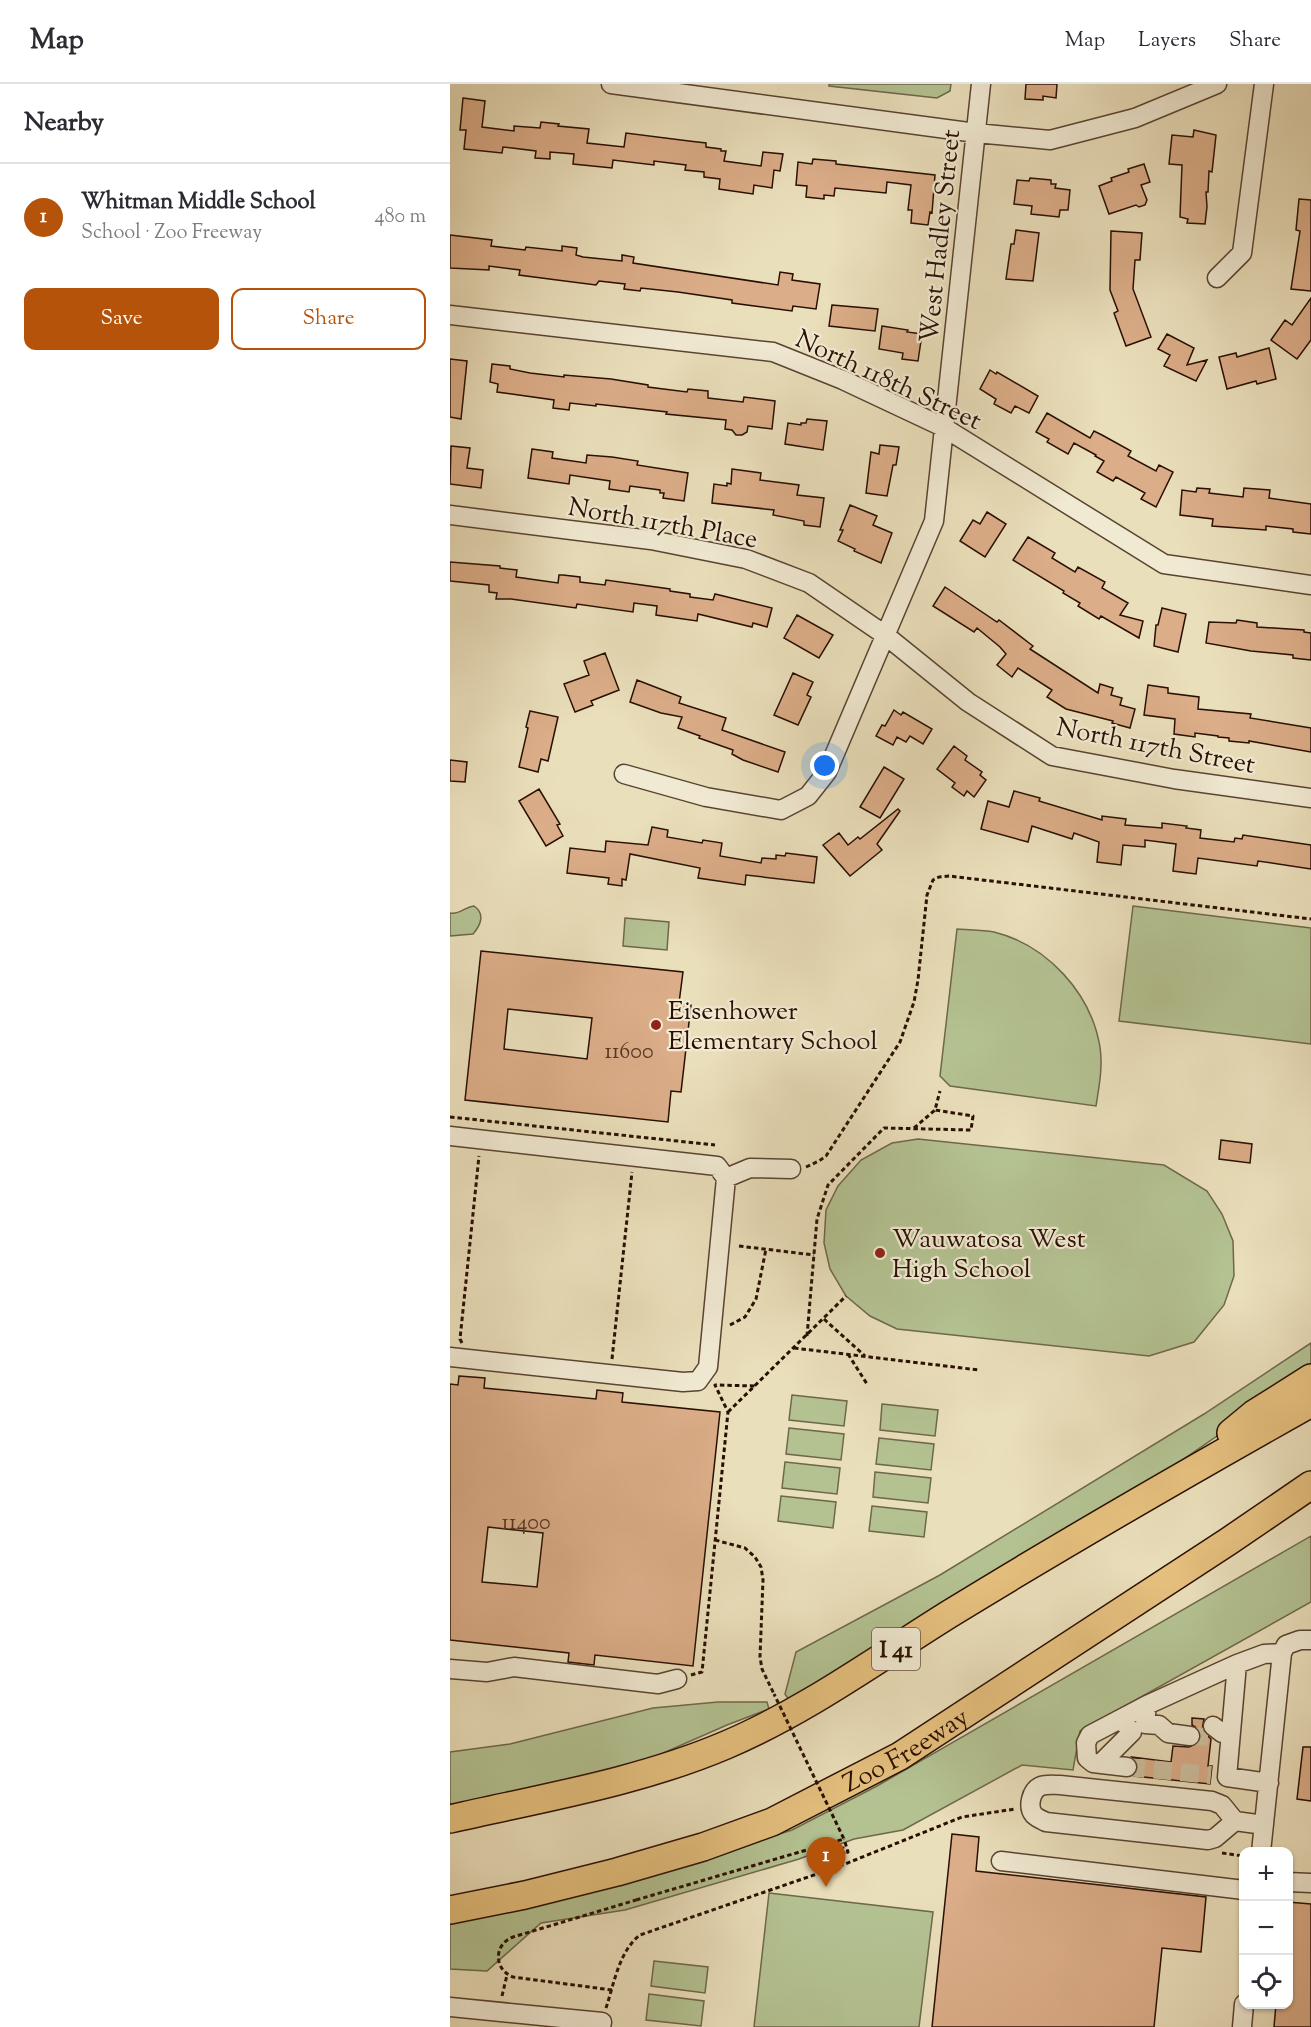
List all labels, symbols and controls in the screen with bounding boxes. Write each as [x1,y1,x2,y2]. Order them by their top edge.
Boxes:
text: Map [30,21,84,61]
text: Map [1065,26,1105,56]
text: Layers [1138,26,1196,56]
text: Share [1229,26,1281,56]
text: Nearby [24,105,104,142]
street label: West Hadley Street [912,128,971,345]
text: Whitman Middle School [81,187,316,219]
text: 1 [40,203,47,232]
text: 480 m [375,203,426,232]
text: School · Zoo Freeway [81,219,262,248]
button: Save [24,288,219,350]
button: Share [231,288,426,350]
street label: North 118th Street [789,322,987,441]
street label: North 117th Place [565,490,760,559]
street label: North 117th Street [1053,710,1258,785]
your location [810,751,839,780]
place label: Eisenhower Elementary School [668,994,878,1061]
marker: Eisenhower Elementary School [649,1018,663,1032]
house number: 11600 [604,1037,654,1069]
place label: Wauwatosa West High School [892,1222,1086,1289]
marker: Wauwatosa West High School [873,1246,887,1260]
house number: 11400 [501,1508,551,1540]
road number: I 41 [872,1628,920,1670]
street label: Zoo Freeway [837,1700,977,1803]
pin: 1 [806,1838,845,1887]
map controls [1239,1847,1293,2009]
button: + [1239,1847,1293,1901]
button: − [1239,1901,1293,1955]
button: locate [1239,1955,1293,2009]

